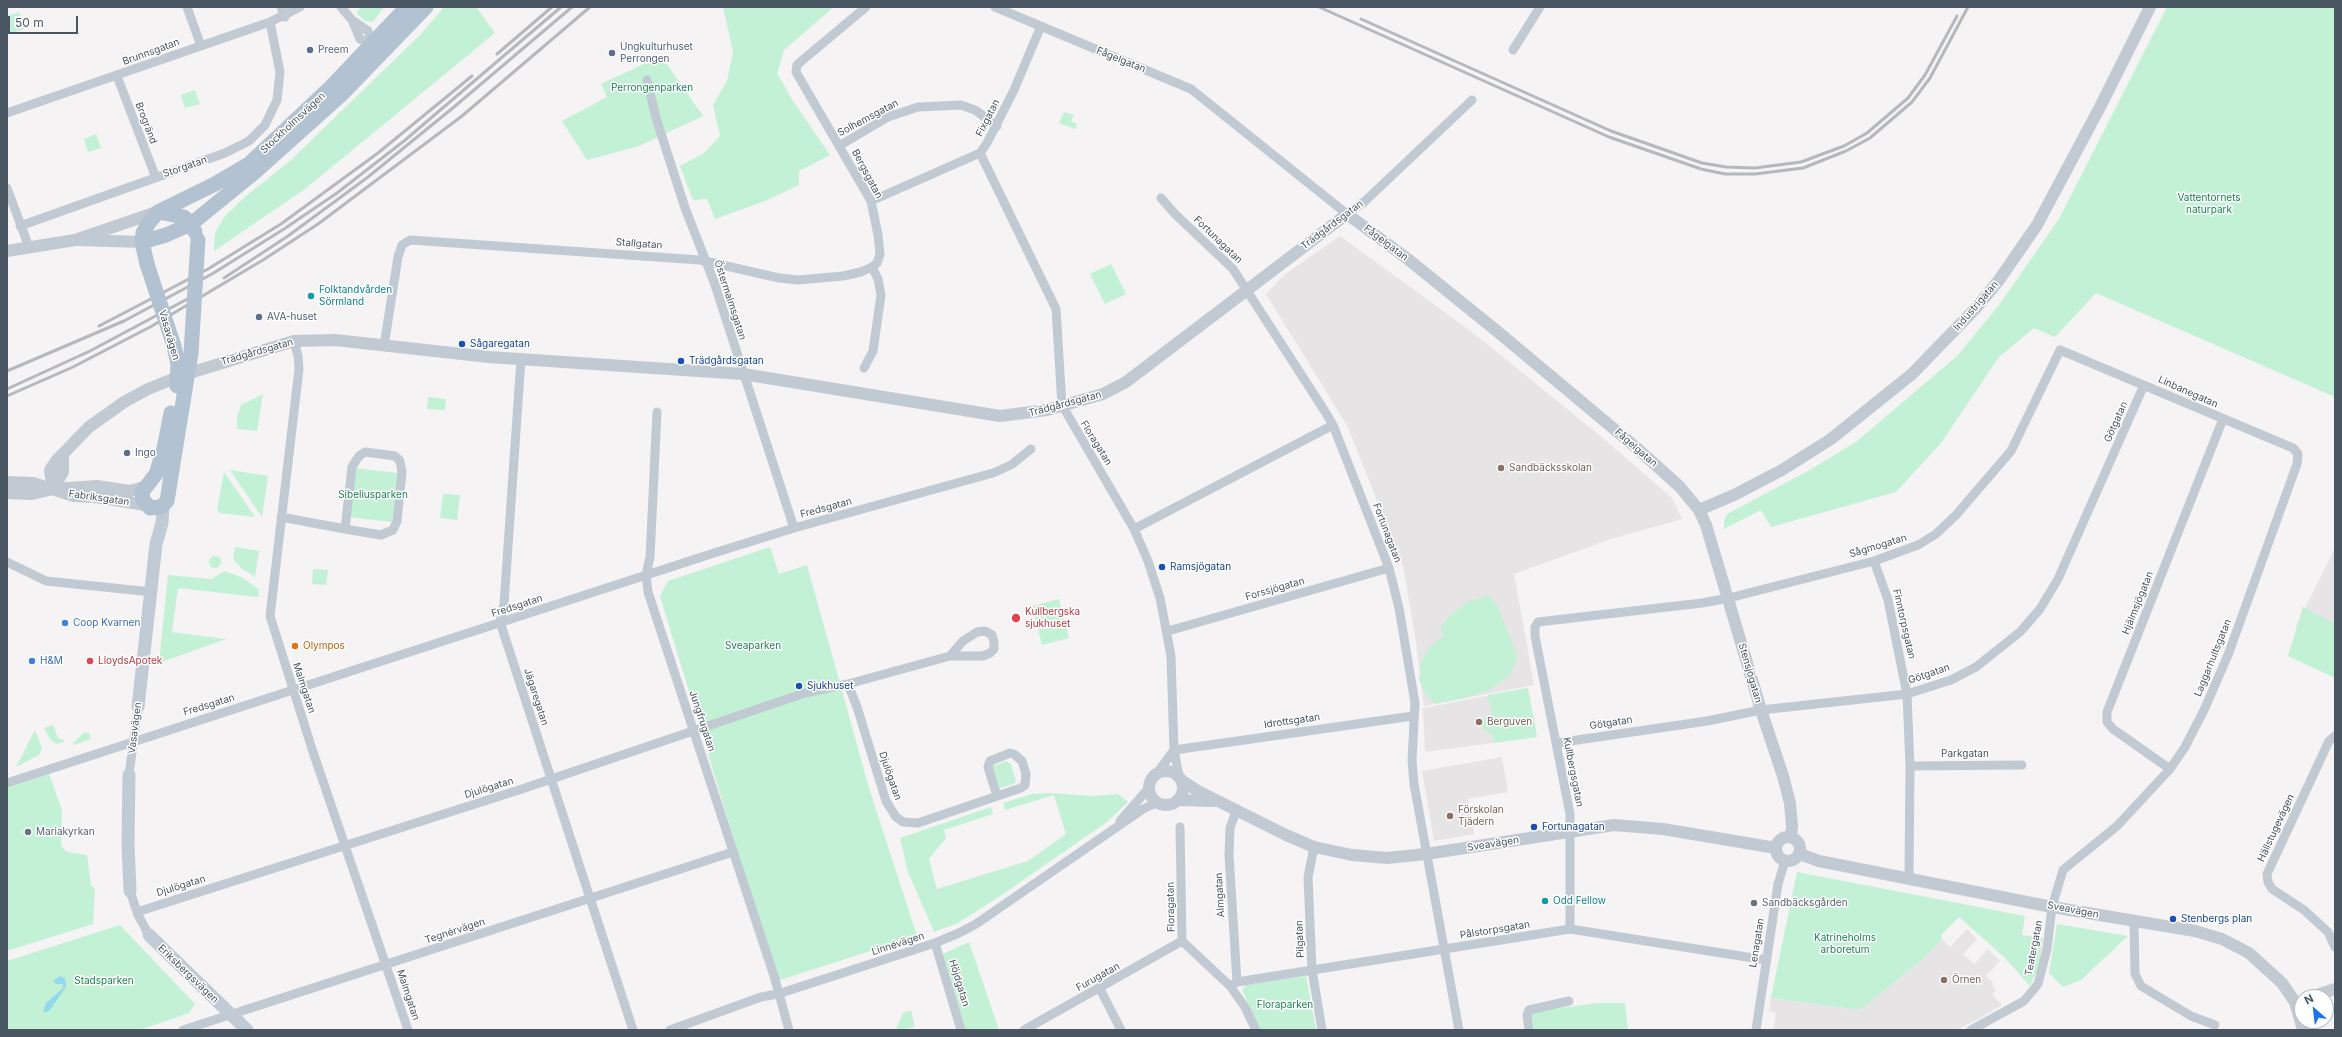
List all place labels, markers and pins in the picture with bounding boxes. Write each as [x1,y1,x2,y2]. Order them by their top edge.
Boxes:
place label: Ungkulturhuset Perrongen [620,41,693,64]
place label: Preem [318,44,348,56]
marker: Preem [305,45,315,55]
marker: Ungkulturhuset Perrongen [607,48,617,58]
place label: Folktandvården Sörmland [319,284,392,308]
marker: Folktandvården Sörmland [306,291,316,301]
place label: AVA-huset [267,311,317,323]
marker: AVA-huset [254,312,264,322]
place label: Sågaregatan [470,338,530,350]
marker: Sågaregatan [457,339,467,349]
place label: Trädgårdsgatan [689,355,764,367]
marker: Trädgårdsgatan [676,356,686,366]
place label: Ingo [135,447,156,459]
marker: Ingo [122,448,132,458]
place label: Sandbäcksskolan [1509,462,1592,474]
marker: Sandbäcksskolan [1496,463,1506,473]
place label: Ramsjögatan [1170,561,1231,573]
marker: Ramsjögatan [1157,562,1167,572]
place label: Kullbergska sjukhuset [1025,606,1080,630]
marker: Kullbergska sjukhuset [1010,612,1022,624]
place label: Coop Kvarnen [73,617,140,629]
marker: Coop Kvarnen [60,618,70,628]
place label: Olympos [303,640,345,652]
marker: Olympos [290,641,300,651]
place label: H&M [40,655,63,667]
place label: LloydsApotek [98,655,162,667]
marker: H&M [27,656,37,666]
marker: LloydsApotek [85,656,95,666]
place label: Sjukhuset [807,680,853,692]
marker: Sjukhuset [794,681,804,691]
place label: Berguven [1487,716,1532,728]
marker: Berguven [1474,717,1484,727]
place label: Förskolan Tjädern [1458,804,1504,828]
marker: Förskolan Tjädern [1445,811,1455,821]
place label: Fortunagatan [1542,821,1605,833]
marker: Fortunagatan [1529,822,1539,832]
place label: Mariakyrkan [36,826,95,838]
marker: Mariakyrkan [23,827,33,837]
place label: Odd Fellow [1553,895,1606,907]
marker: Odd Fellow [1540,896,1550,906]
place label: Sandbäcksgården [1762,897,1848,909]
marker: Sandbäcksgården [1749,898,1759,908]
place label: Stenbergs plan [2181,913,2252,925]
marker: Stenbergs plan [2168,914,2178,924]
place label: Örnen [1952,974,1981,986]
marker: Örnen [1939,975,1949,985]

